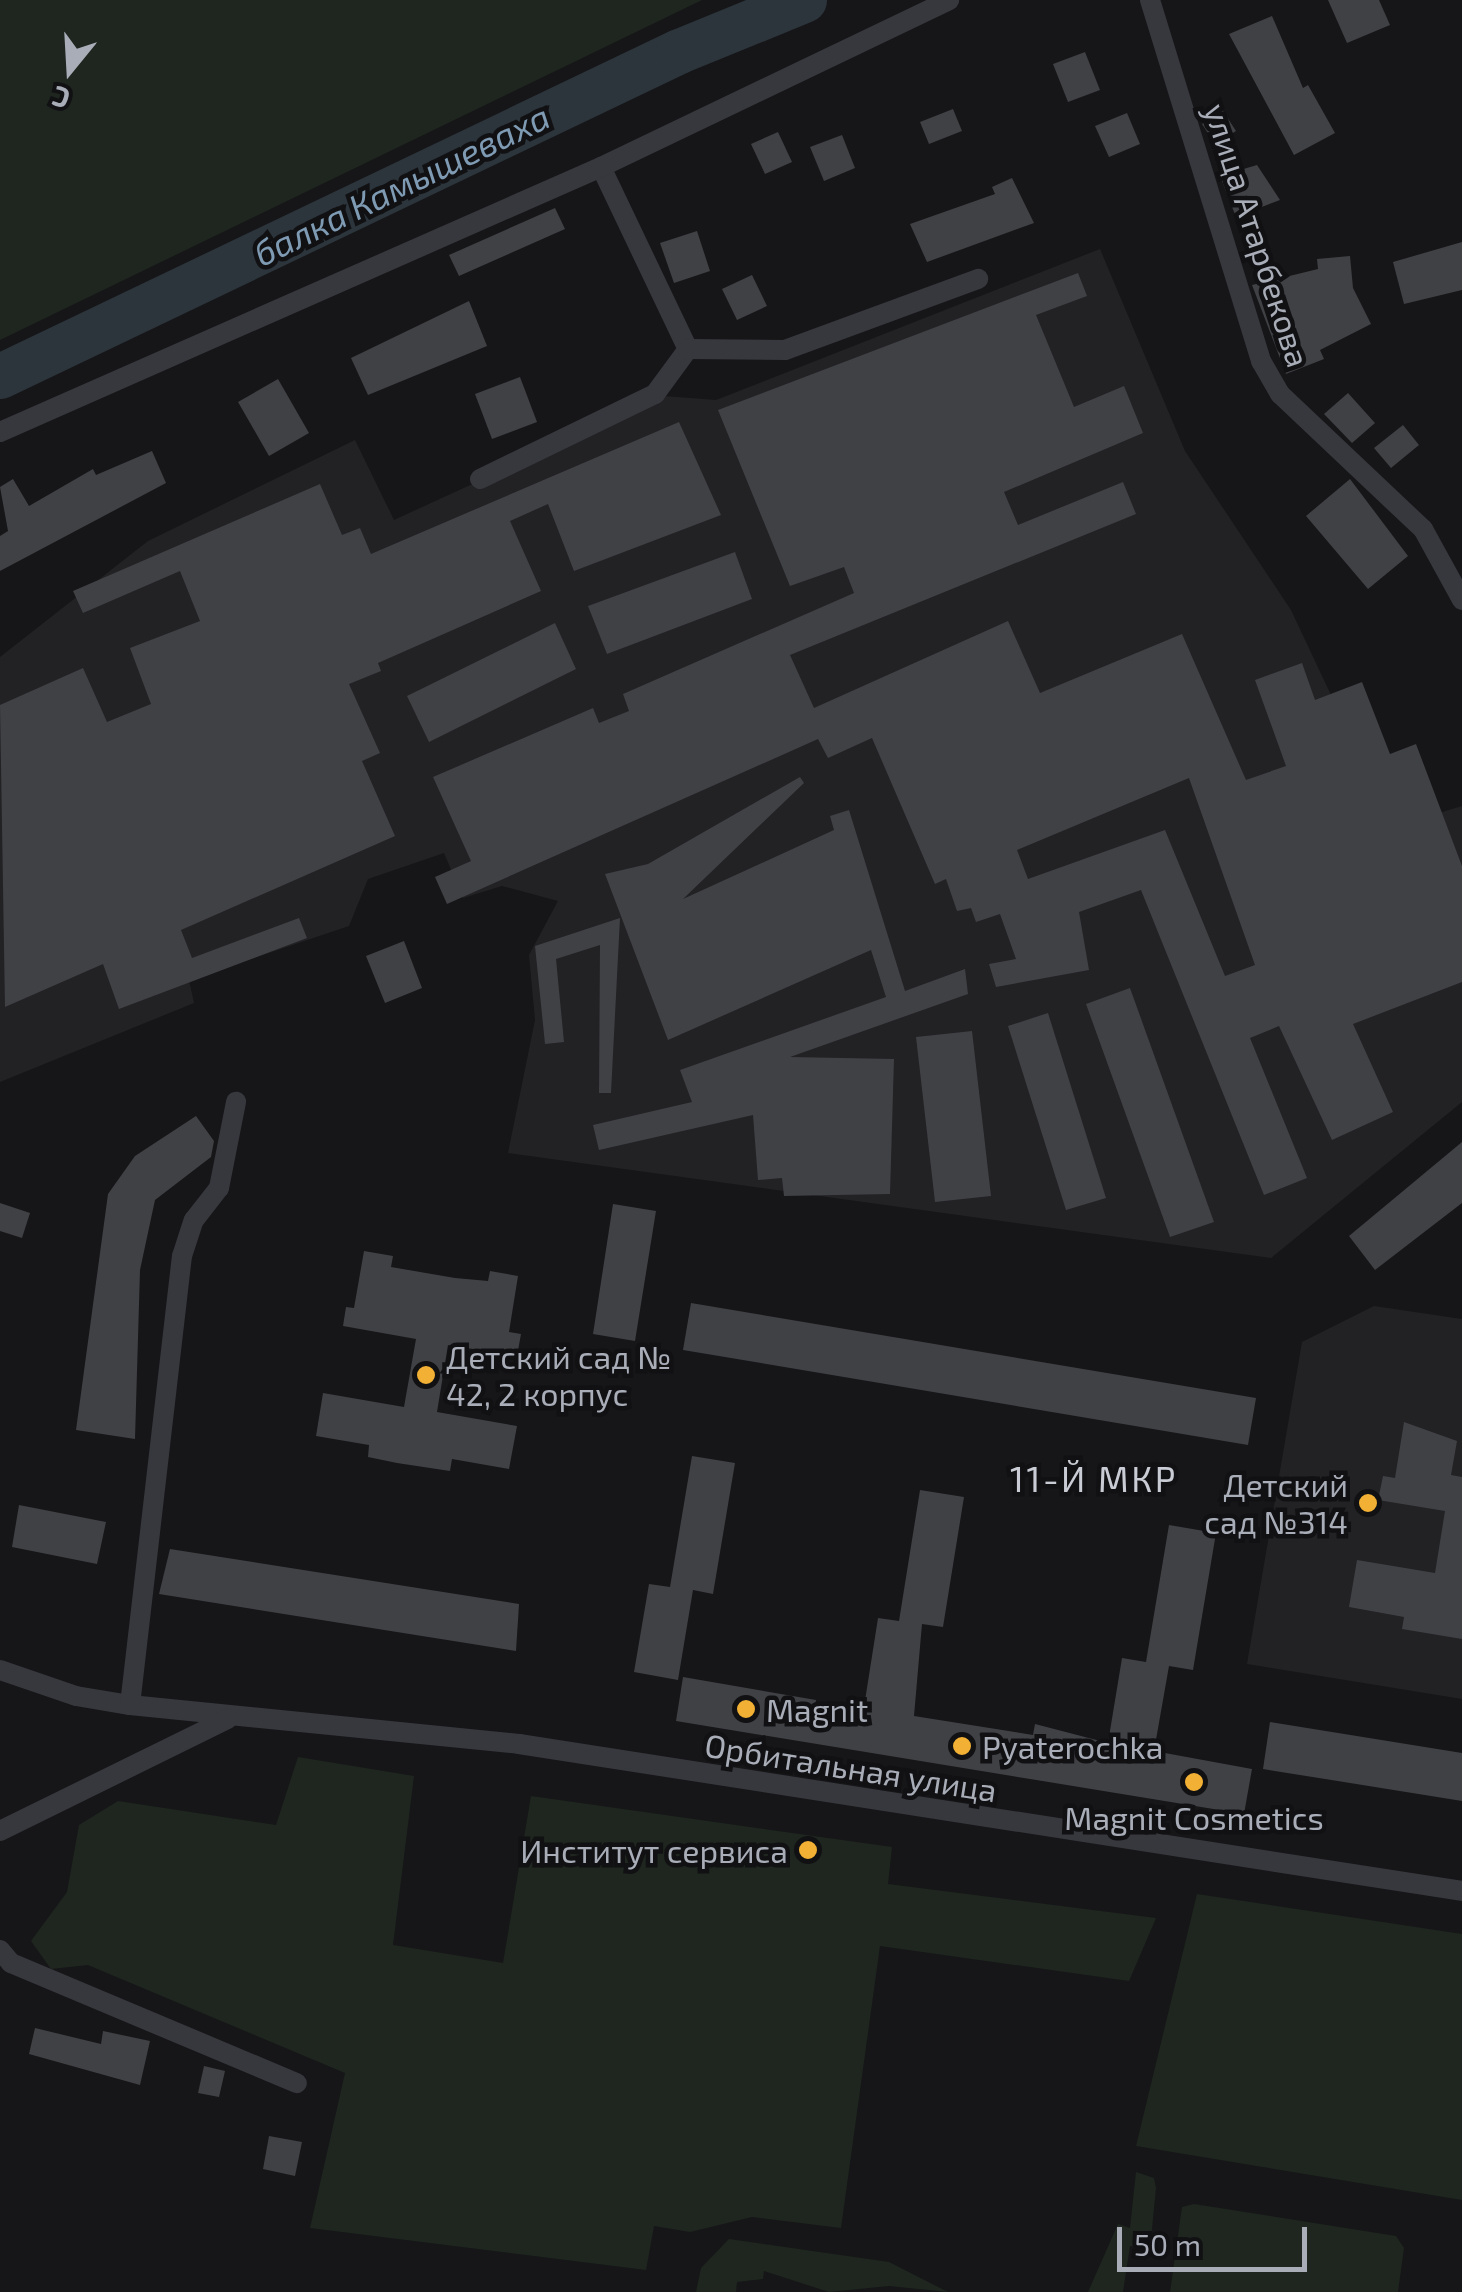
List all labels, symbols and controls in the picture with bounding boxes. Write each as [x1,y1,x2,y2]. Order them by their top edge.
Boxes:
north arrow [20,20,120,120]
text: С [48,80,74,117]
water label: балка Камышеваха [246,94,556,274]
street label: улица Атарбекова [1197,98,1319,372]
place label: Детский сад № 42, 2 корпус [446,1338,671,1413]
marker: Детский сад № 42, 2 корпус [415,1364,437,1386]
district label: 11-Й МКР [1010,1457,1178,1499]
place label: Детский сад №314 [1204,1466,1348,1541]
marker: Детский сад №314 [1357,1492,1379,1514]
place label: Magnit [766,1690,868,1728]
marker: Magnit [735,1698,757,1720]
street label: Орбитальная улица [702,1725,1000,1809]
place label: Pyaterochka [982,1727,1163,1765]
marker: Pyaterochka [951,1735,973,1757]
marker: Magnit Cosmetics [1183,1771,1205,1793]
place label: Magnit Cosmetics [1064,1798,1324,1836]
place label: Институт сервиса [520,1831,788,1869]
marker: Институт сервиса [797,1839,819,1861]
scale bar [1122,2207,1312,2269]
text: 50 m [1134,2226,1201,2262]

